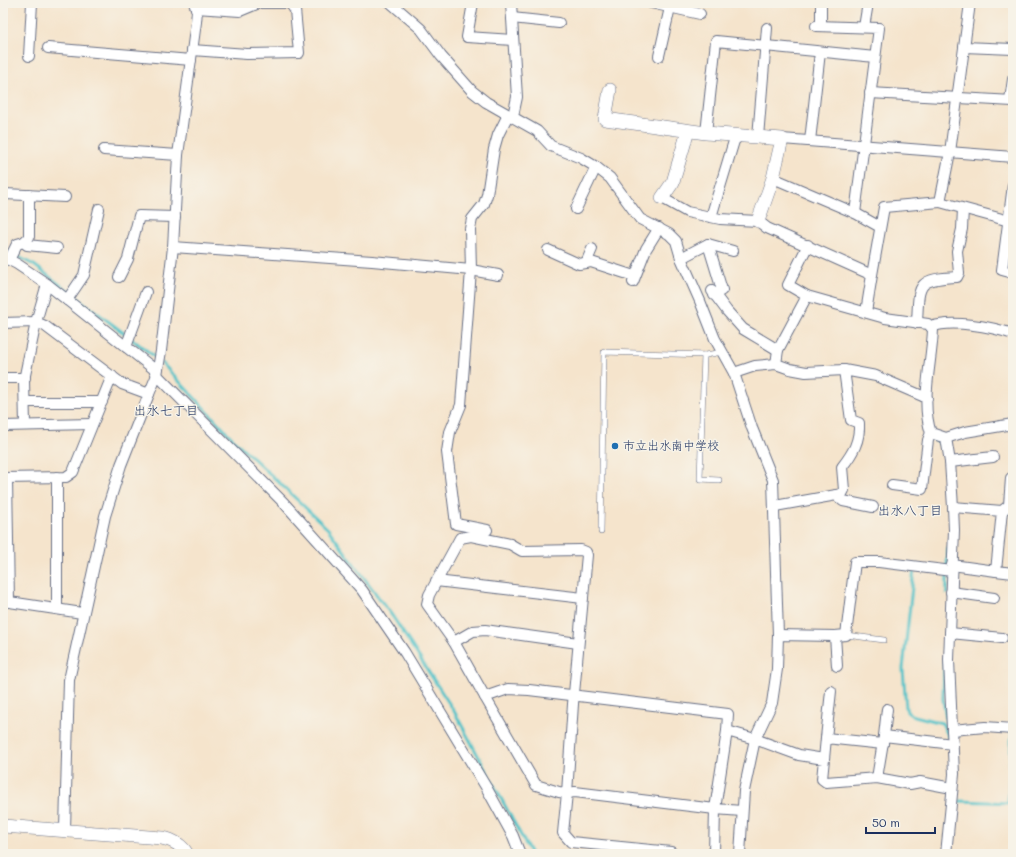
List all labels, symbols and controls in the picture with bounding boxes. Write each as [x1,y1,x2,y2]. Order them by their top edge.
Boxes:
district label: 出水七丁目 [133,401,199,418]
place label: 市立出水南中学校 [623,437,719,453]
marker: 市立出水南中学校 [610,441,620,451]
district label: 出水八丁目 [877,501,943,518]
scale bar [866,809,935,835]
text: 50 m [872,814,900,830]

